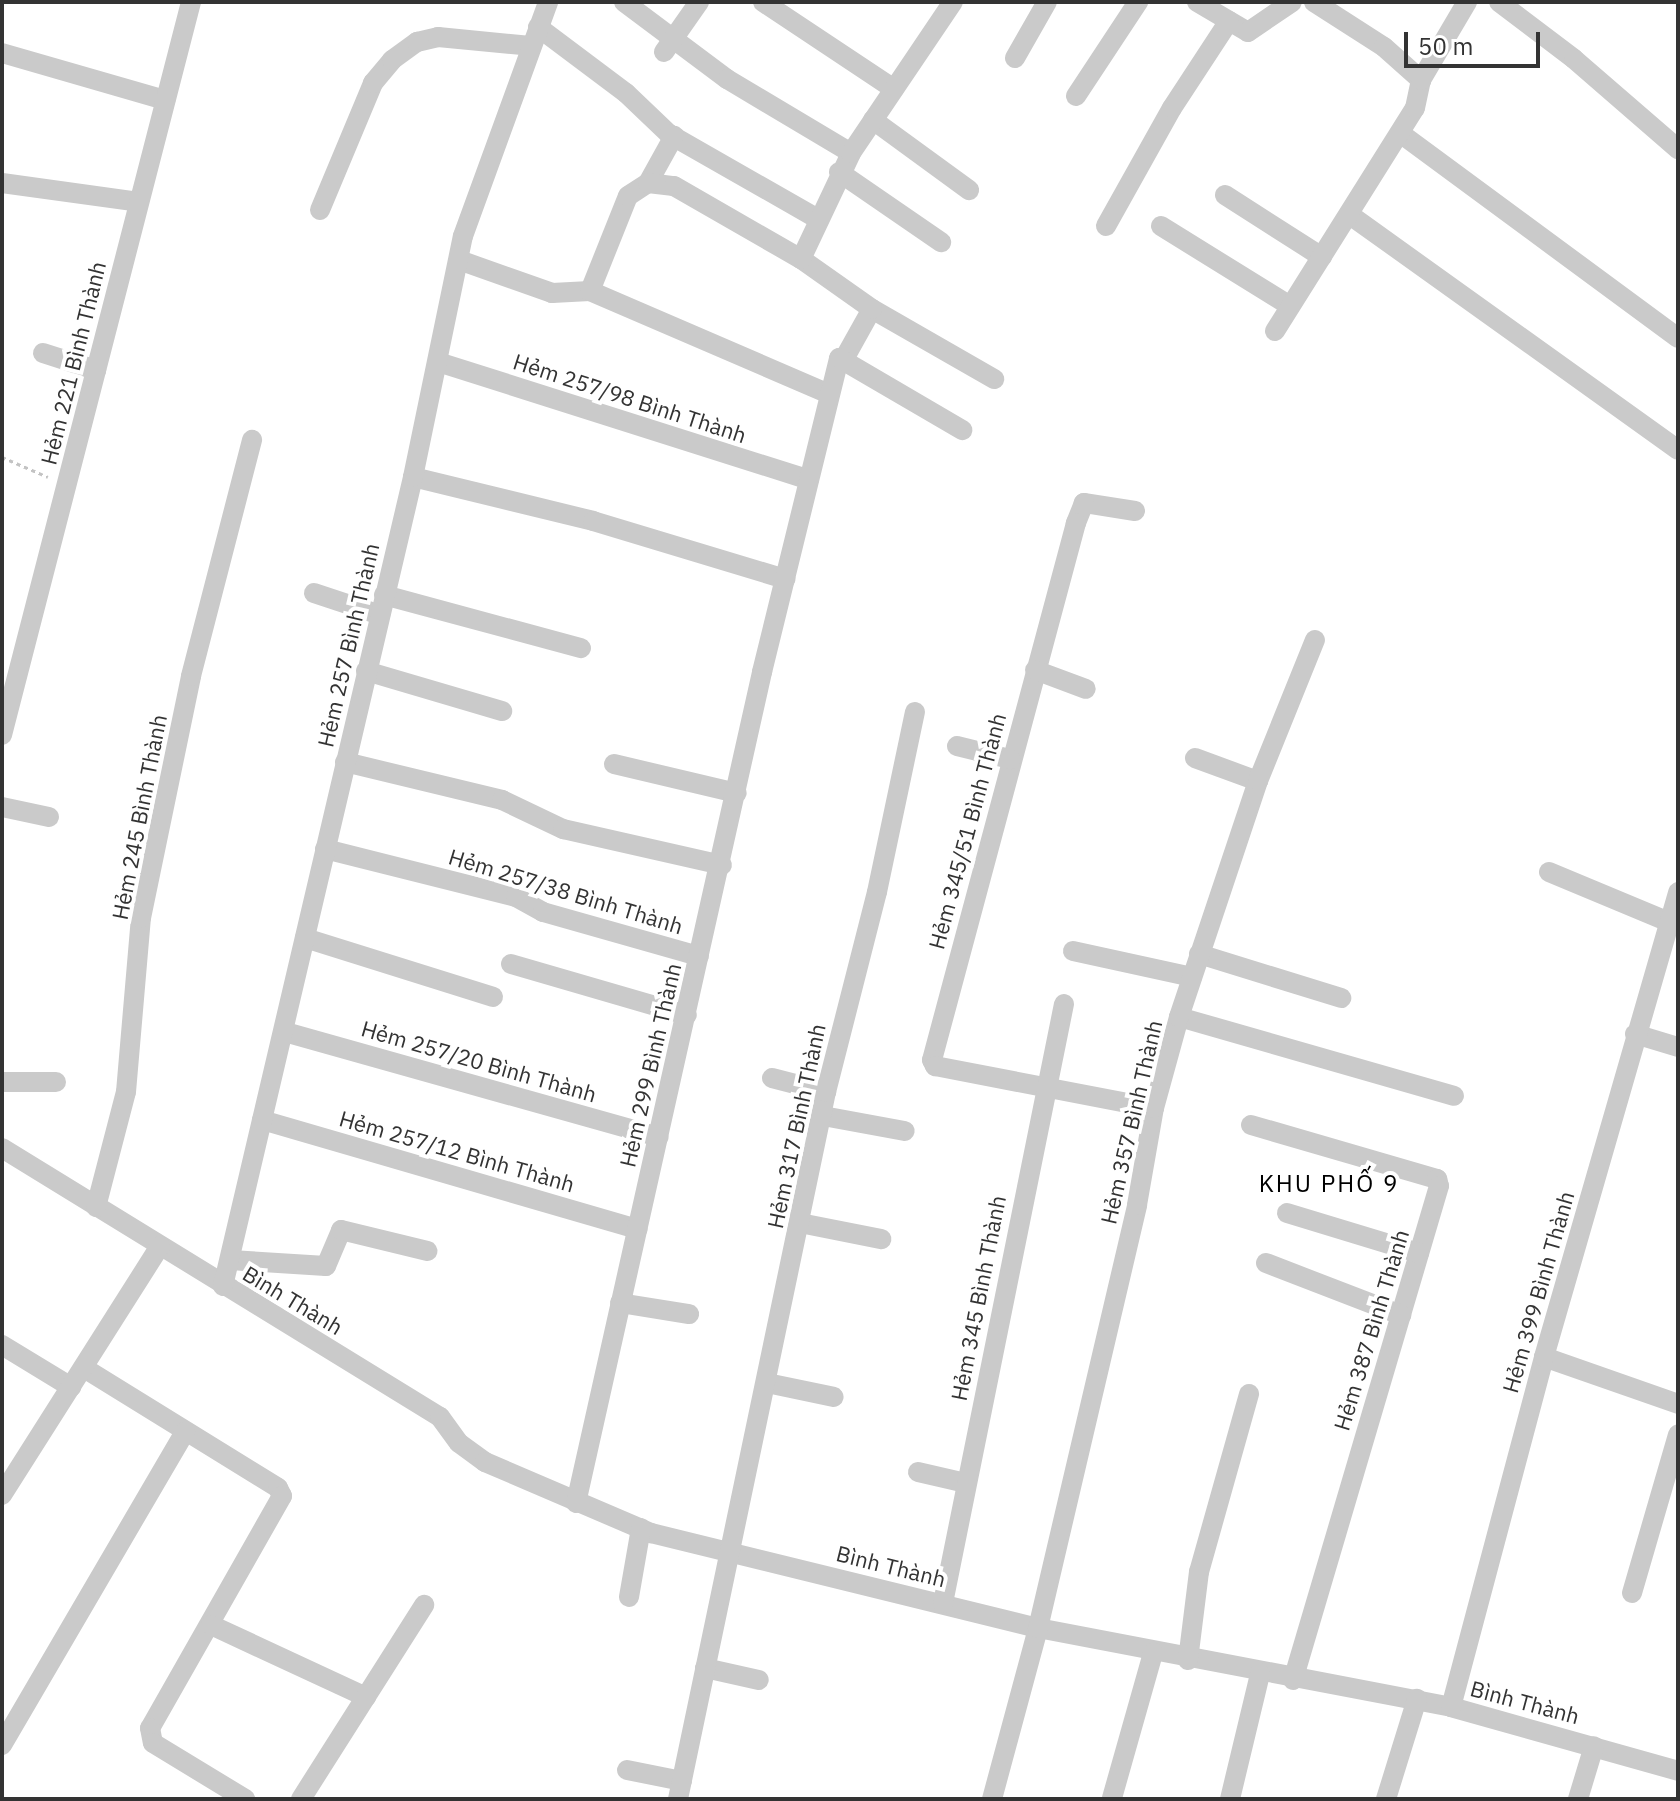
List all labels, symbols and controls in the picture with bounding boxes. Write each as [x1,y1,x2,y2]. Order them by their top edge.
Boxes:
scale bar [1408,16,1544,66]
text: 50 m [1418,30,1473,62]
street label: Hẻm 221 Bình Thành [35,259,111,467]
street label: Hẻm 257/98 Bình Thành [510,348,750,448]
street label: Hẻm 257 Bình Thành [312,540,384,750]
street label: Hẻm 345/51 Bình Thành [923,710,1011,952]
street label: Hẻm 245 Bình Thành [106,712,172,922]
street label: Hẻm 257/38 Bình Thành [446,843,686,939]
street label: Hẻm 299 Bình Thành [614,960,686,1170]
street label: Hẻm 257/20 Bình Thành [358,1015,600,1107]
street label: Hẻm 357 Bình Thành [1095,1017,1167,1227]
street label: Hẻm 317 Bình Thành [761,1021,831,1231]
street label: Hẻm 257/12 Bình Thành [336,1105,578,1197]
district label: KHU PHỐ 9 [1259,1170,1399,1198]
street label: Hẻm 399 Bình Thành [1497,1188,1579,1396]
street label: Hẻm 345 Bình Thành [945,1193,1011,1403]
street label: Hẻm 387 Bình Thành [1328,1226,1414,1434]
street label: Bình Thành [238,1260,348,1340]
street label: Bình Thành [834,1540,948,1592]
street label: Bình Thành [1468,1675,1582,1729]

